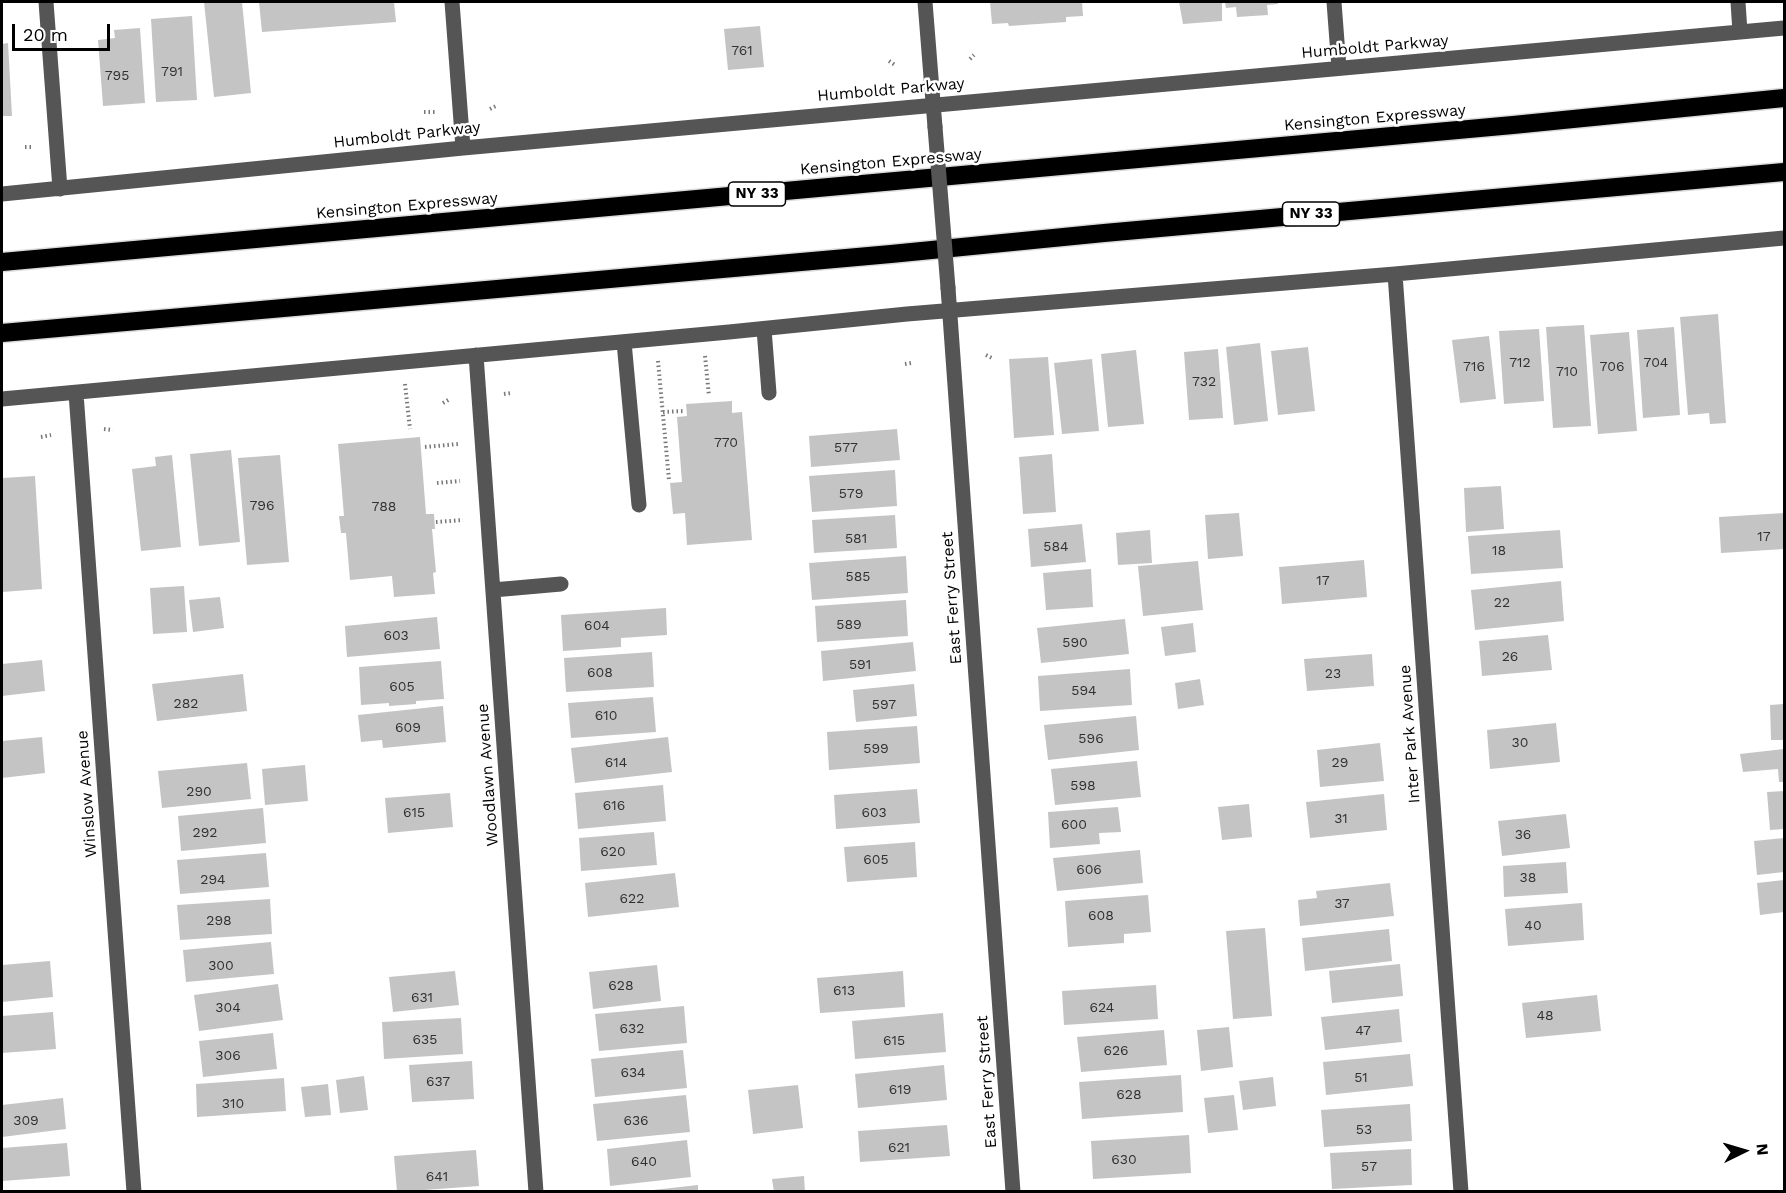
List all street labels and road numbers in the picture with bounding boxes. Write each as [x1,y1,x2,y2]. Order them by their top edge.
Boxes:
street label: Humboldt Parkway [1300,31,1450,63]
street label: Humboldt Parkway [816,74,966,106]
street label: Kensington Expressway [1283,100,1467,136]
street label: Humboldt Parkway [332,118,482,152]
street label: Kensington Expressway [799,144,983,180]
road number: NY 33 [728,182,786,206]
street label: Kensington Expressway [315,188,499,224]
road number: NY 33 [1282,202,1340,226]
street label: East Ferry Street [938,531,966,665]
street label: Inter Park Avenue [1396,664,1424,804]
street label: Woodlawn Avenue [473,703,503,847]
street label: Winslow Avenue [73,730,101,858]
street label: East Ferry Street [973,1015,1001,1149]

